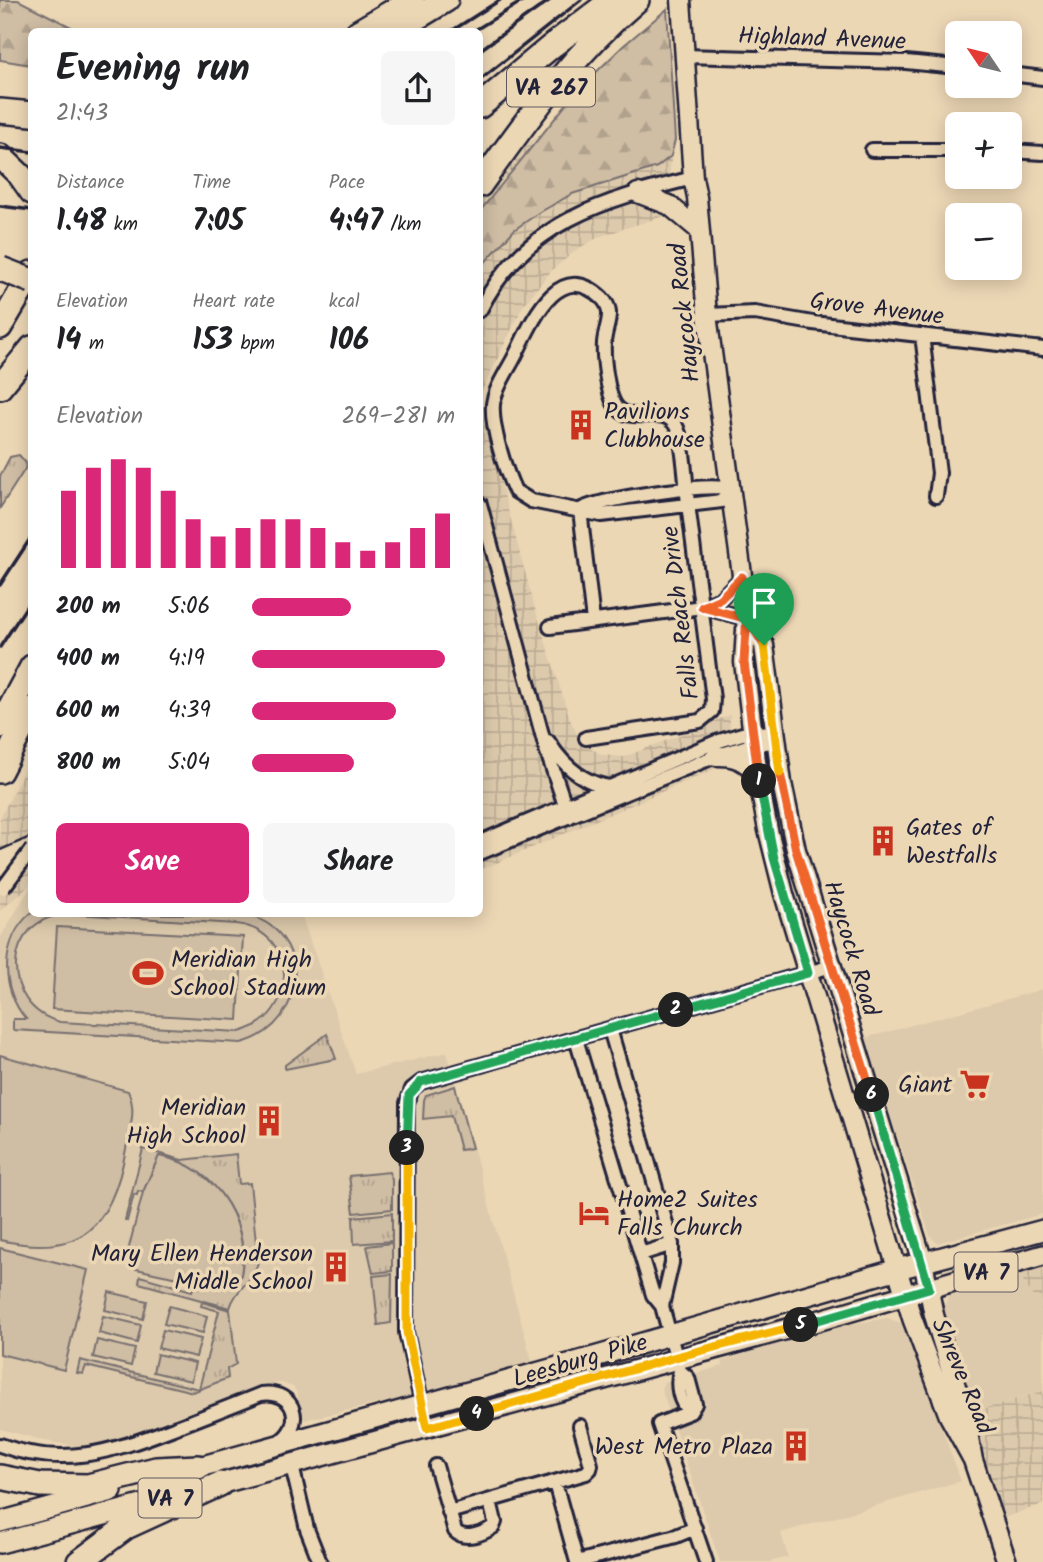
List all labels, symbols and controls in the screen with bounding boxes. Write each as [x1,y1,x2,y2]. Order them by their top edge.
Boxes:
street label: Highland Avenue [737,17,907,62]
north arrow [945,21,1022,98]
map controls [945,21,1022,280]
text: Evening run [56,40,250,100]
button: share [381,51,455,125]
road number: VA 267 [507,68,595,106]
text: 21:43 [56,96,108,132]
button: + [945,112,1022,189]
text: Distance [56,168,124,198]
text: Time [192,168,231,198]
text: Pace [329,168,365,198]
text: 1.48 [56,198,106,246]
text: 7:05 [192,198,244,246]
text: 4:47 [329,198,383,246]
button: − [945,203,1022,280]
text: km [106,210,138,240]
text: /km [383,210,421,240]
street label: Haycock Road [659,240,712,384]
street label: Grove Avenue [808,282,946,337]
text: Elevation [56,287,128,317]
text: Heart rate [192,287,275,317]
text: kcal [329,287,360,317]
text: 14 [56,317,81,365]
text: 153 [192,317,233,365]
text: 106 [329,317,369,365]
text: m [81,329,104,359]
text: bpm [233,329,275,359]
place label: Pavilions Clubhouse [604,393,705,460]
text: Elevation [56,399,143,435]
text: 269–281 m [342,399,455,435]
building icon: Pavilions Clubhouse [564,408,598,442]
street label: Falls Reach Drive [651,524,711,702]
pin [734,573,794,645]
icon: arrive [745,584,783,622]
text: 200 m [56,589,121,625]
text: 5:06 [168,589,210,625]
text: 400 m [56,641,120,677]
text: 4:19 [168,641,205,677]
text: 600 m [56,693,120,729]
text: 4:39 [168,693,211,729]
text: 800 m [56,745,121,781]
text: 5:04 [168,745,210,781]
pin: 1 [742,764,776,798]
text: 1 [756,765,761,795]
place label: Gates of Westfalls [906,809,997,876]
button: Save [56,823,249,903]
button: Share [263,823,455,903]
building icon: Gates of Westfalls [866,824,900,858]
street label: Haycock Road [811,876,890,1022]
place label: Meridian High School Stadium [171,941,326,1008]
sports icon: Meridian High School Stadium [131,956,165,990]
pin: 2 [658,992,694,1028]
text: 2 [670,994,681,1024]
place label: Giant [898,1066,953,1105]
supermarket icon: Giant [958,1067,992,1101]
pin: 6 [854,1078,890,1112]
text: 6 [866,1079,877,1109]
place label: Meridian High School [126,1089,246,1156]
building icon: Meridian High School [252,1104,286,1138]
pin: 3 [390,1130,424,1166]
text: 3 [401,1132,412,1162]
place label: Home2 Suites Falls Church [617,1181,758,1248]
hotel icon: Home2 Suites Falls Church [577,1196,611,1230]
place label: Mary Ellen Henderson Middle School [91,1235,313,1302]
building icon: Mary Ellen Henderson Middle School [319,1250,353,1284]
road number: VA 7 [954,1252,1018,1292]
pin: 5 [784,1308,818,1342]
text: 5 [796,1309,805,1339]
street label: Shreve Road [920,1312,1004,1442]
street label: Leesburg Pike [508,1324,653,1399]
pin: 4 [460,1396,494,1432]
text: 4 [471,1398,482,1428]
place label: West Metro Plaza [595,1428,773,1467]
building icon: West Metro Plaza [779,1429,813,1463]
road number: VA 7 [138,1478,202,1518]

